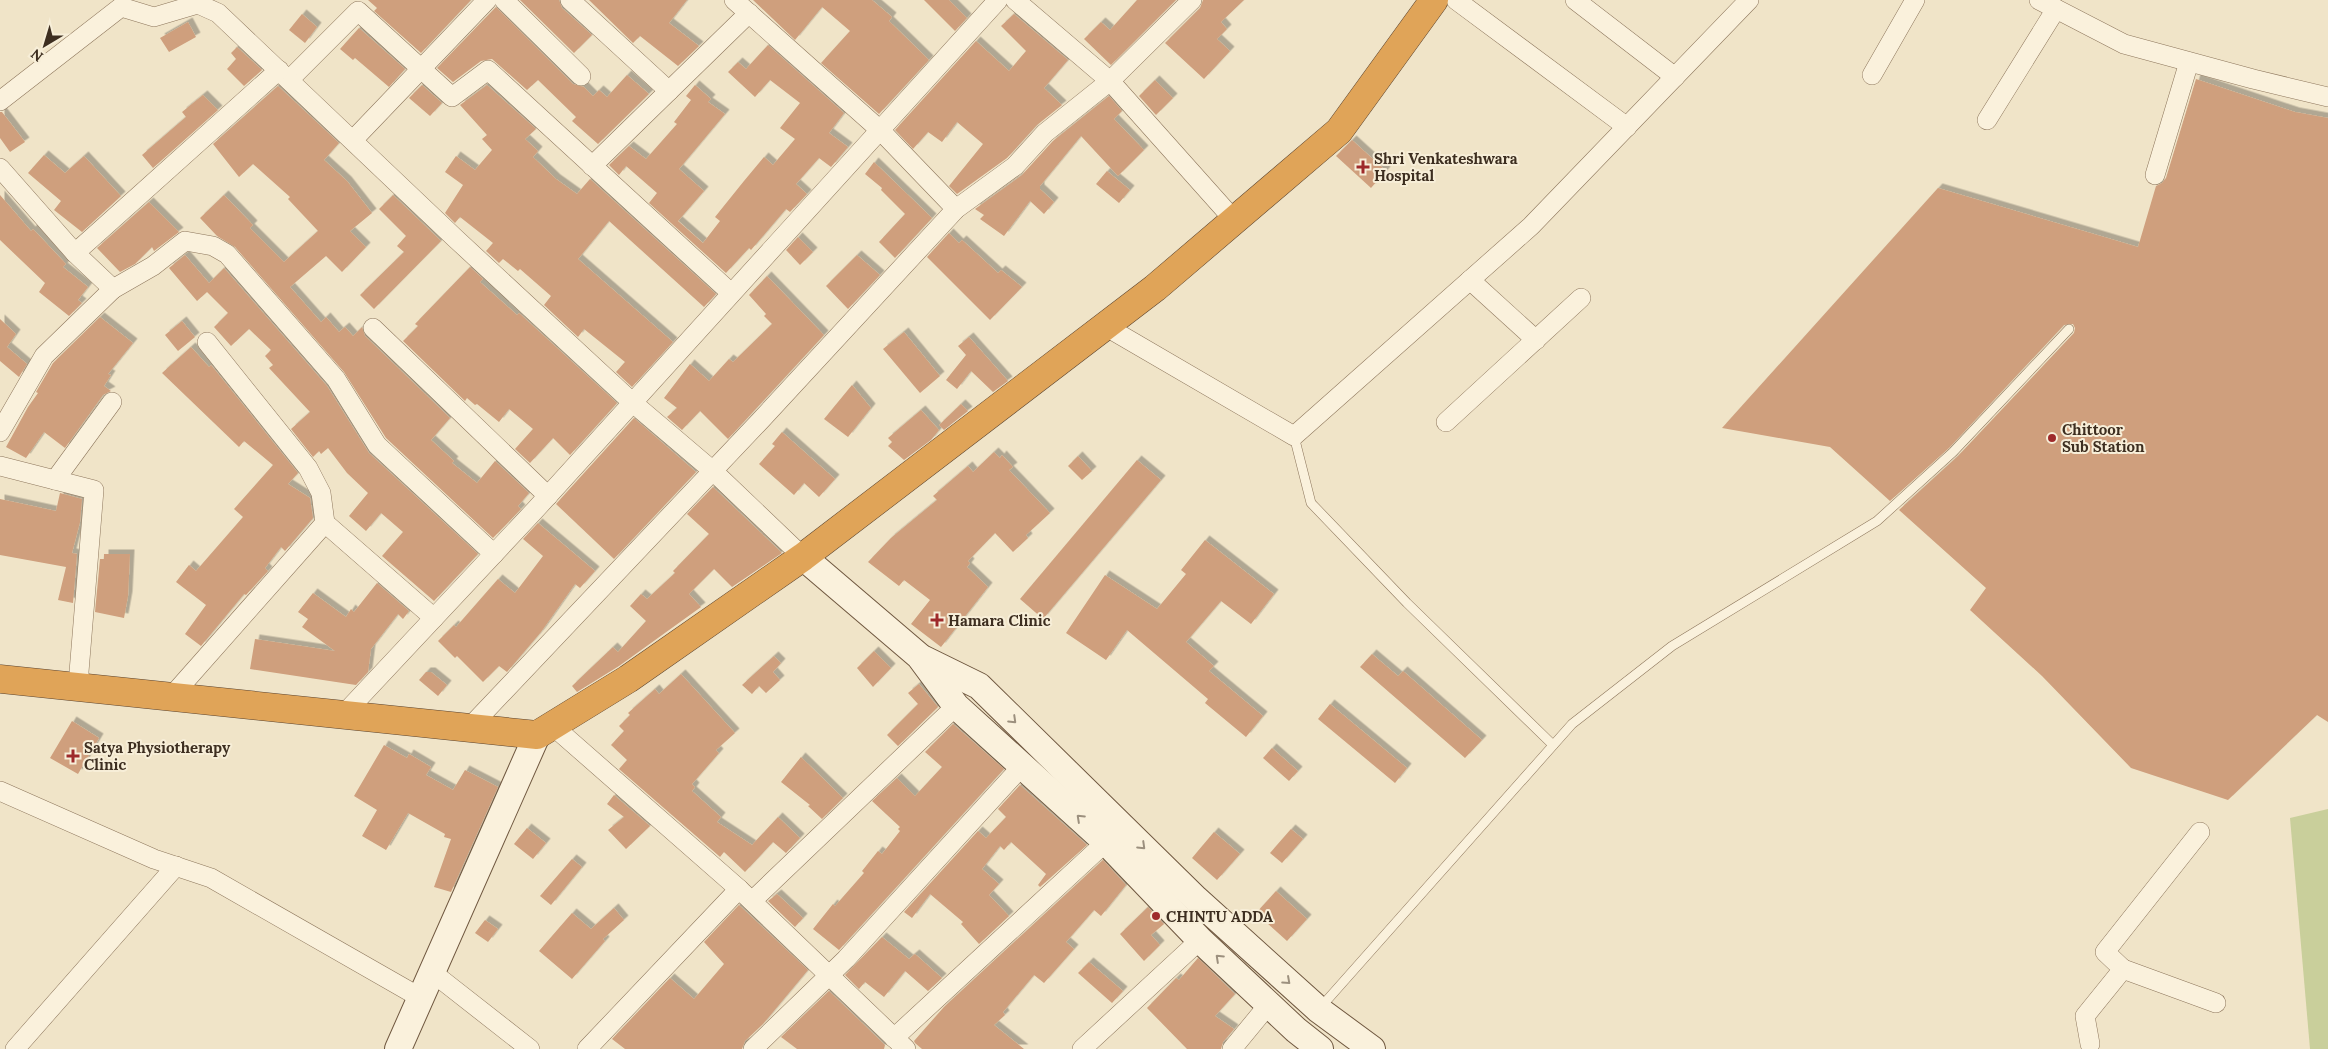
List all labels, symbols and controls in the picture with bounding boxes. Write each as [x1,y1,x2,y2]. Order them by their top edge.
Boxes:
north arrow [20,20,70,70]
text: N [27,45,47,66]
place label: Shri Venkateshwara Hospital [1374,149,1518,185]
marker: Shri Venkateshwara Hospital [1356,160,1370,174]
place label: Chittoor Sub Station [2062,420,2145,456]
marker: Chittoor Sub Station [2046,432,2058,444]
place label: Hamara Clinic [948,611,1051,630]
marker: Hamara Clinic [930,613,944,627]
one-way arrow [1008,714,1017,723]
place label: Satya Physiotherapy Clinic [84,738,231,774]
marker: Satya Physiotherapy Clinic [66,749,80,763]
one-way arrow [1076,815,1085,824]
one-way arrow [1136,840,1145,849]
place label: CHINTU ADDA [1166,907,1273,926]
marker: CHINTU ADDA [1150,910,1162,922]
one-way arrow [1216,955,1225,964]
one-way arrow [1281,975,1290,984]

